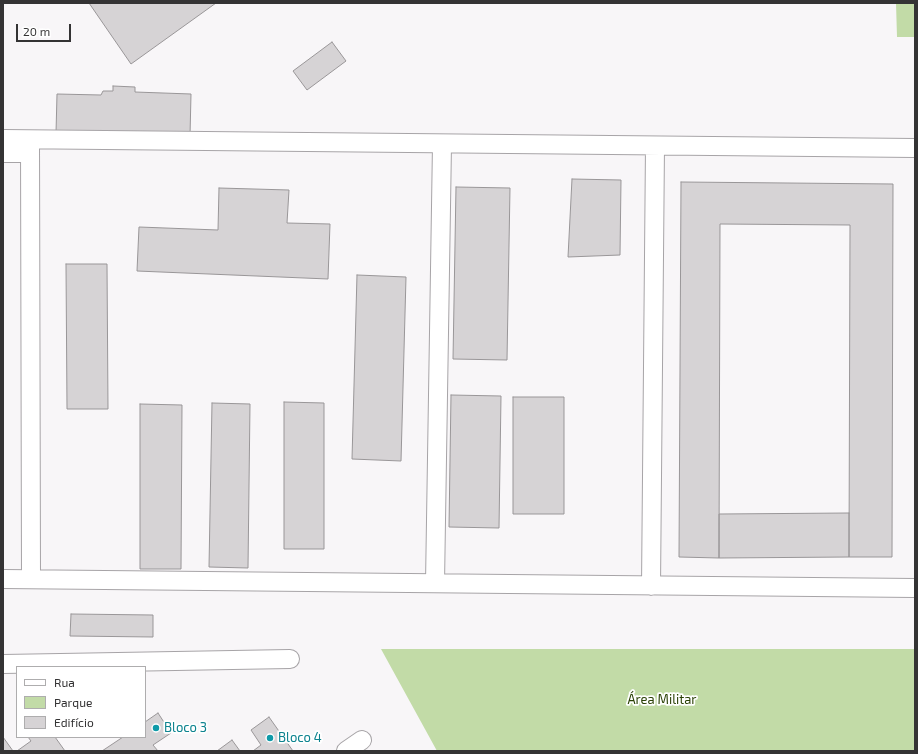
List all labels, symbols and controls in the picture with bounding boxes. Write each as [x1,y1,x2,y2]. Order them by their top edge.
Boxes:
scale bar [18,16,73,42]
text: 20 m [23,24,50,38]
legend [16,666,146,738]
text: Rua [54,675,75,689]
park label: Área Militar [627,692,697,708]
text: Parque [54,695,92,709]
text: Edifício [54,715,94,729]
place label: Bloco 3 [164,720,207,736]
marker: Bloco 3 [151,723,161,733]
place label: Bloco 4 [278,730,322,746]
marker: Bloco 4 [265,733,275,743]

